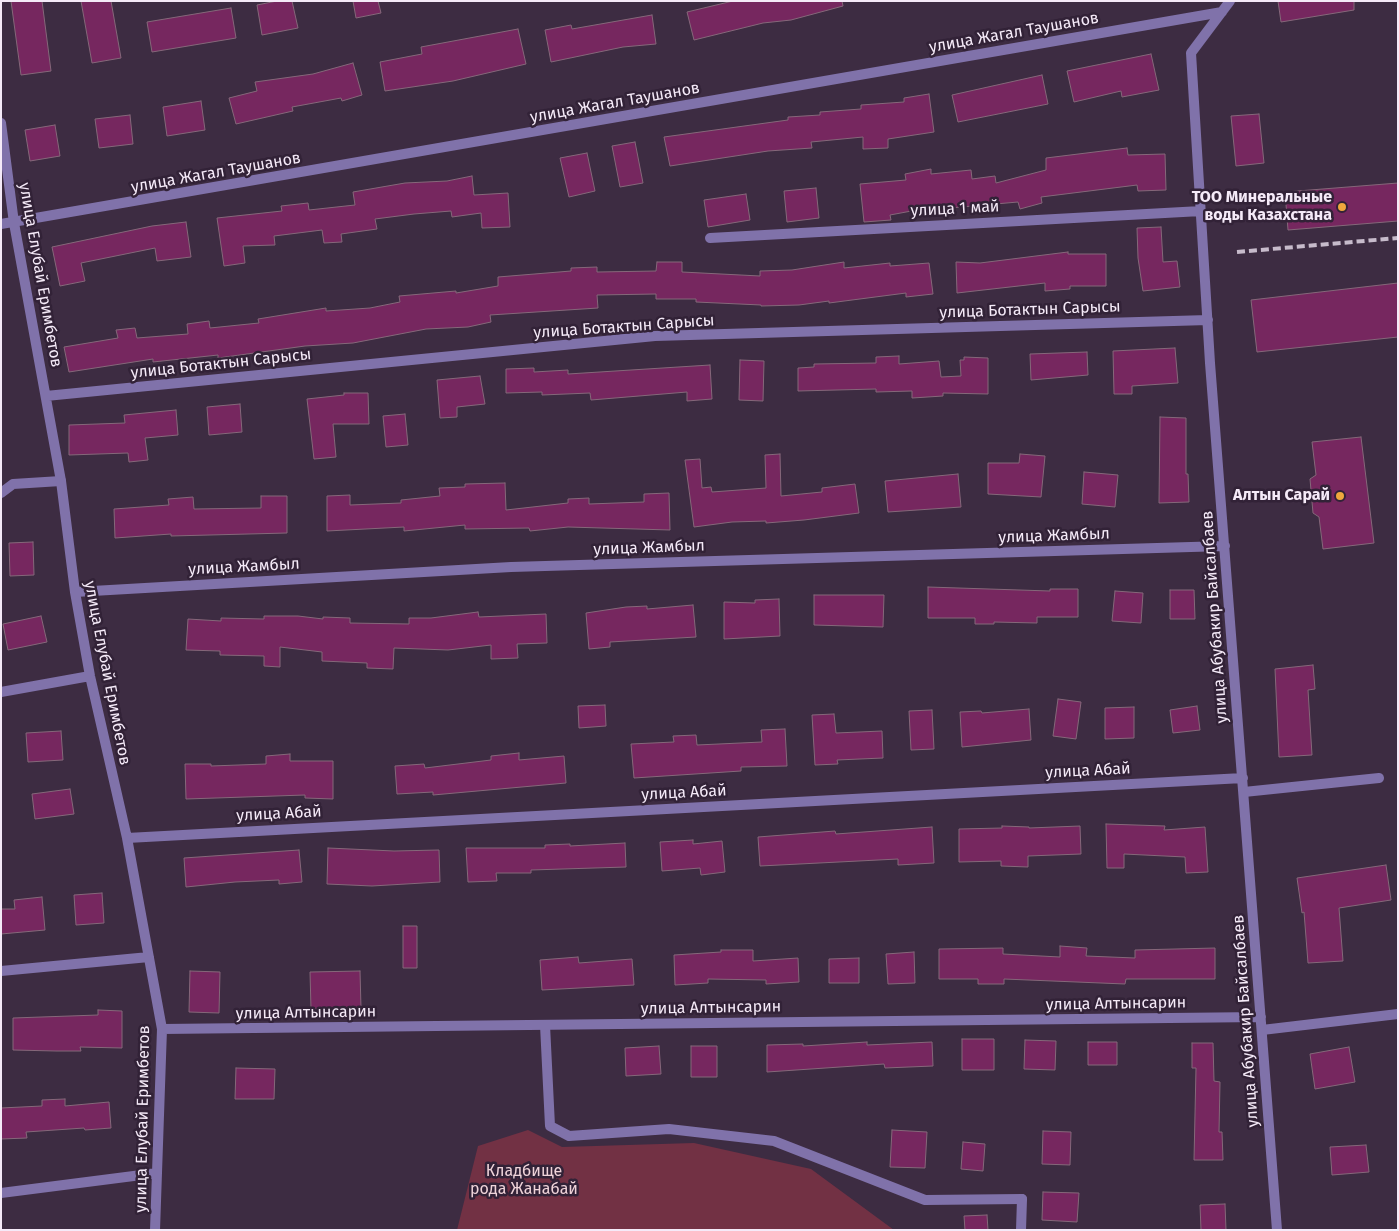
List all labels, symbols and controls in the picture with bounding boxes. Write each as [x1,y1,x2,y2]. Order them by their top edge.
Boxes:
street label: улица Жагал Таушанов [928,9,1100,57]
street label: улица Жагал Таушанов [529,79,701,127]
street label: улица Жагал Таушанов [130,149,302,197]
street label: улица Елубай Еримбетов [14,181,66,369]
place label: ТОО Минеральные воды Казахстана [1192,188,1332,226]
street label: улица 1 май [910,197,1000,221]
marker: ТОО Минеральные воды Казахстана [1336,201,1348,213]
street label: улица Ботактын Сарысы [939,297,1121,323]
street label: улица Ботактын Сарысы [533,311,715,343]
street label: улица Ботактын Сарысы [130,345,312,383]
place label: Алтын Сарай [1233,486,1330,506]
marker: Алтын Сарай [1334,490,1346,502]
street label: улица Абубакир Байсалбаев [1198,510,1232,724]
street label: улица Жамбыл [998,524,1110,548]
street label: улица Жамбыл [593,536,705,560]
street label: улица Жамбыл [188,554,300,580]
street label: улица Елубай Еримбетов [80,579,134,767]
street label: улица Абай [1045,759,1131,783]
street label: улица Абай [641,781,727,805]
street label: улица Абай [236,802,322,826]
street label: улица Абубакир Байсалбаев [1229,914,1263,1128]
street label: улица Алтынсарин [1046,993,1186,1015]
street label: улица Алтынсарин [641,997,781,1019]
street label: улица Алтынсарин [236,1002,376,1024]
street label: улица Елубай Еримбетов [132,1025,154,1213]
park label: Кладбище рода Жанабай [470,1162,578,1200]

